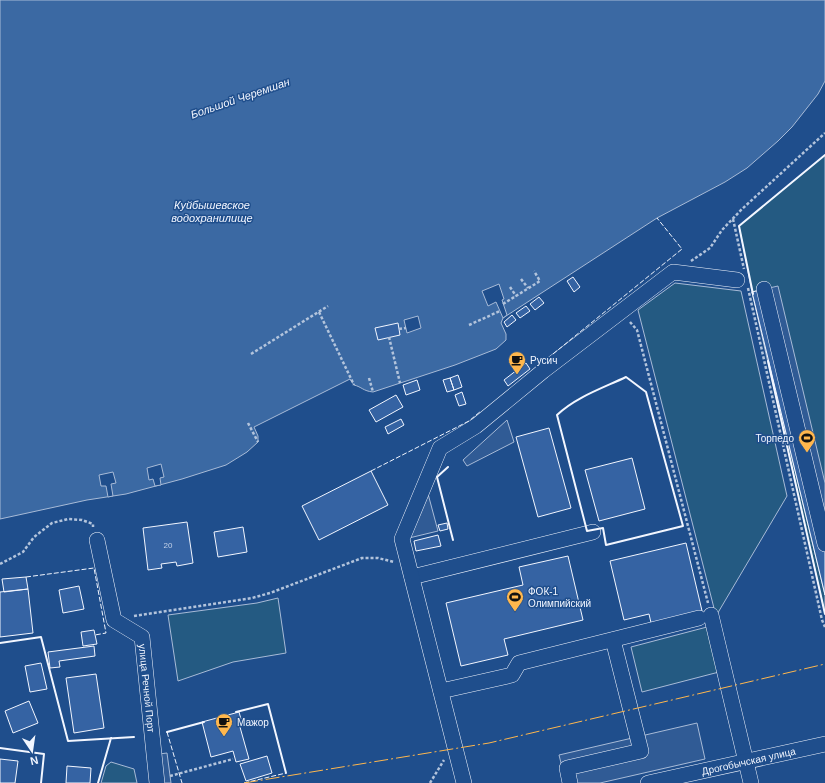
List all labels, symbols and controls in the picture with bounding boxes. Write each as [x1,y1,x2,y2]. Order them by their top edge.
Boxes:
water label: Большой Черемшан [189,75,291,121]
water label: Куйбышевское водохранилище [171,199,253,224]
cafe icon: Русич [507,350,527,375]
place label: Русич [530,355,557,366]
sports icon: Торпедо [797,428,817,453]
place label: Торпедо [755,433,794,444]
house number: 20 [164,541,173,550]
place label: ФОК-1 Олимпийский [528,586,591,609]
sports icon: ФОК-1 Олимпийский [505,587,525,612]
street label: улица Речной Порт [137,643,157,733]
cafe icon: Мажор [214,712,234,737]
place label: Мажор [237,717,269,728]
north arrow [12,731,52,771]
street label: Дрогобычская улица [701,745,797,777]
text: N [29,754,39,767]

